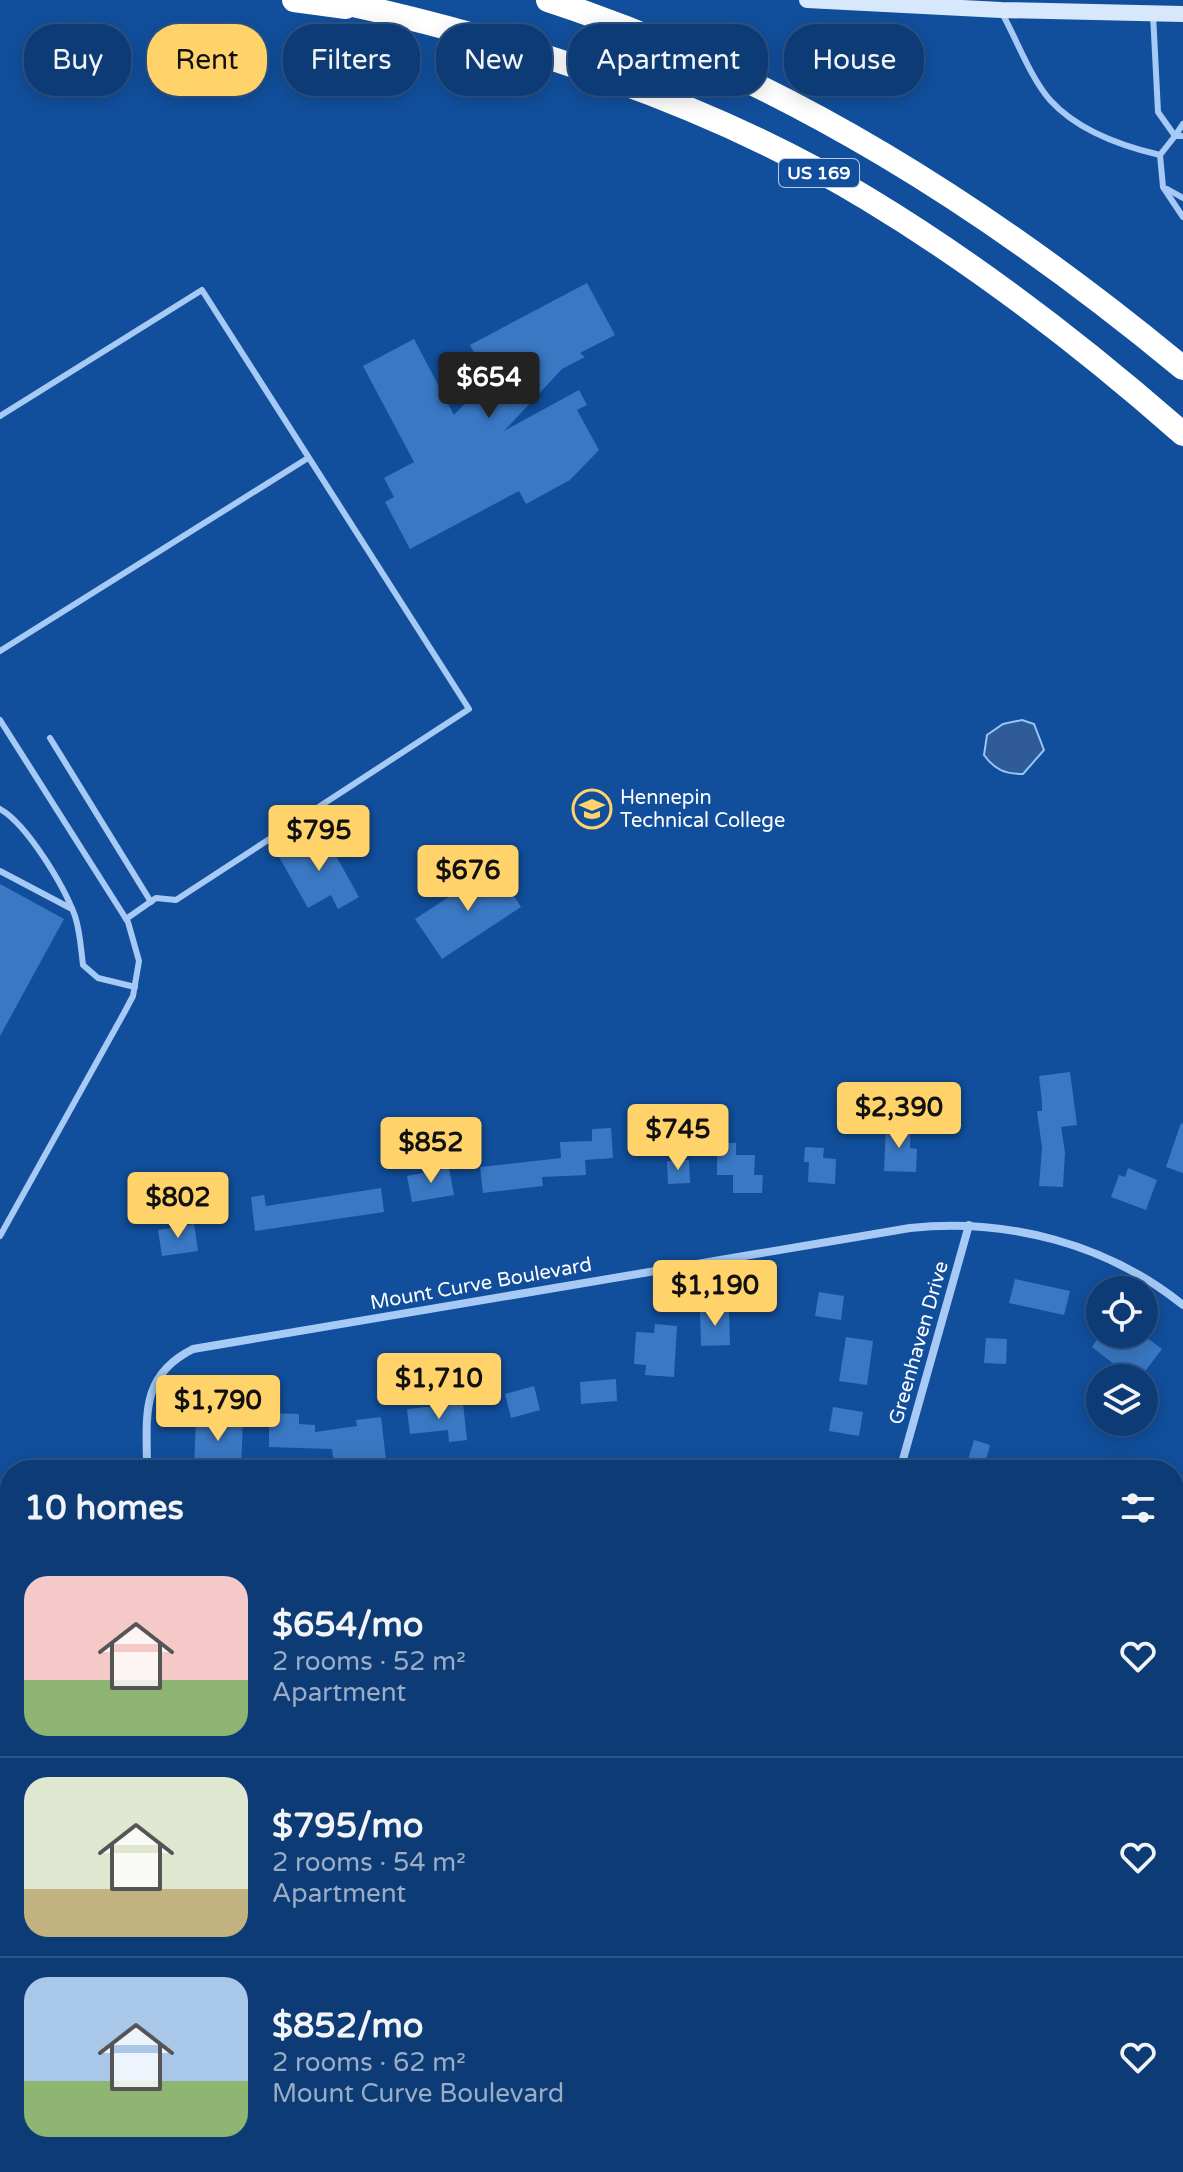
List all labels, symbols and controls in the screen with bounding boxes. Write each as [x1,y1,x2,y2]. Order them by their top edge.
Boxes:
chip: Buy [24,24,131,96]
chip: Rent [147,24,267,96]
chip: Filters [283,24,420,96]
chip: New [436,24,552,96]
chip: Apartment [568,24,768,96]
chip: House [784,24,924,96]
road number: US 169 [779,159,859,187]
pin: $654 [442,352,536,420]
text: $654 [456,362,522,393]
place label: Hennepin Technical College [620,786,785,833]
school or university icon: Hennepin Technical College [571,788,613,830]
pin: $795 [272,805,366,873]
text: $795 [286,815,352,846]
pin: $676 [421,845,515,913]
text: $676 [435,855,501,886]
pin: $2,390 [834,1082,964,1150]
text: $2,390 [855,1092,943,1123]
pin: $745 [631,1104,725,1172]
text: $745 [645,1114,711,1145]
pin: $852 [384,1117,478,1185]
text: $852 [398,1127,464,1158]
pin: $802 [131,1172,225,1240]
text: $802 [145,1182,211,1213]
street label: Mount Curve Boulevard [368,1253,594,1315]
street label: Greenhaven Drive [884,1258,954,1428]
pin: $1,190 [650,1260,780,1328]
text: $1,190 [671,1270,759,1301]
map controls [1086,1276,1158,1436]
button: locate [1086,1276,1158,1348]
pin: $1,710 [374,1353,504,1421]
text: $1,710 [395,1363,483,1394]
button: layers [1086,1364,1158,1436]
pin: $1,790 [153,1375,283,1443]
text: $1,790 [174,1385,262,1416]
icon: filters [1116,1486,1160,1530]
text: 10 homes [24,1488,184,1529]
text: $654/mo [272,1605,423,1646]
icon: home [88,1608,184,1704]
icon: heart [1116,1634,1160,1678]
text: 2 rooms · 52 m² [272,1646,466,1677]
text: Apartment [272,1677,406,1708]
text: $795/mo [272,1806,423,1847]
icon: home [88,1809,184,1905]
icon: heart [1116,1835,1160,1879]
text: 2 rooms · 54 m² [272,1847,466,1878]
text: Apartment [272,1878,406,1909]
text: $852/mo [272,2006,423,2047]
icon: home [88,2009,184,2105]
icon: heart [1116,2035,1160,2079]
text: 2 rooms · 62 m² [272,2047,466,2078]
text: Mount Curve Boulevard [272,2078,564,2109]

